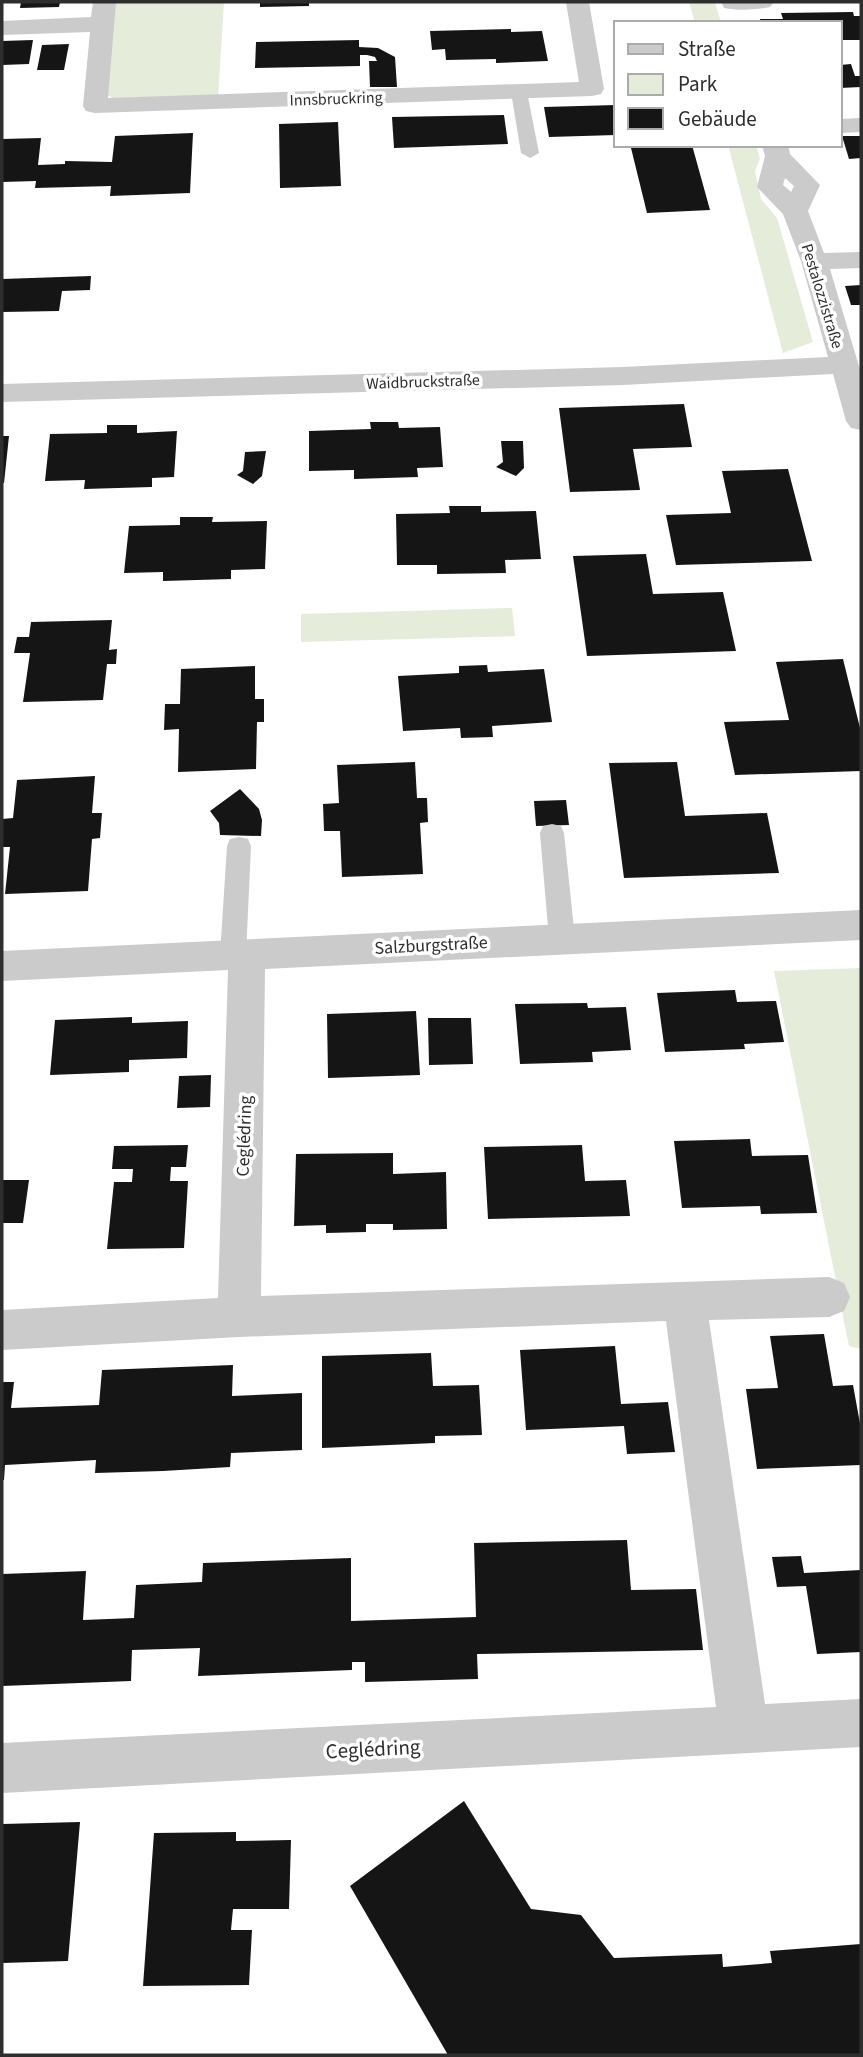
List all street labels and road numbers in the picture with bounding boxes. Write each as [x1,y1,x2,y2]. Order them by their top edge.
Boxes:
street label: Innsbruckring [289,86,383,112]
street label: Pestalozzistraße [796,241,848,351]
street label: Waidbruckstraße [366,369,480,395]
street label: Salzburgstraße [374,930,488,961]
street label: Ceglédring [231,1095,258,1177]
street label: Ceglédring [325,1732,421,1766]

